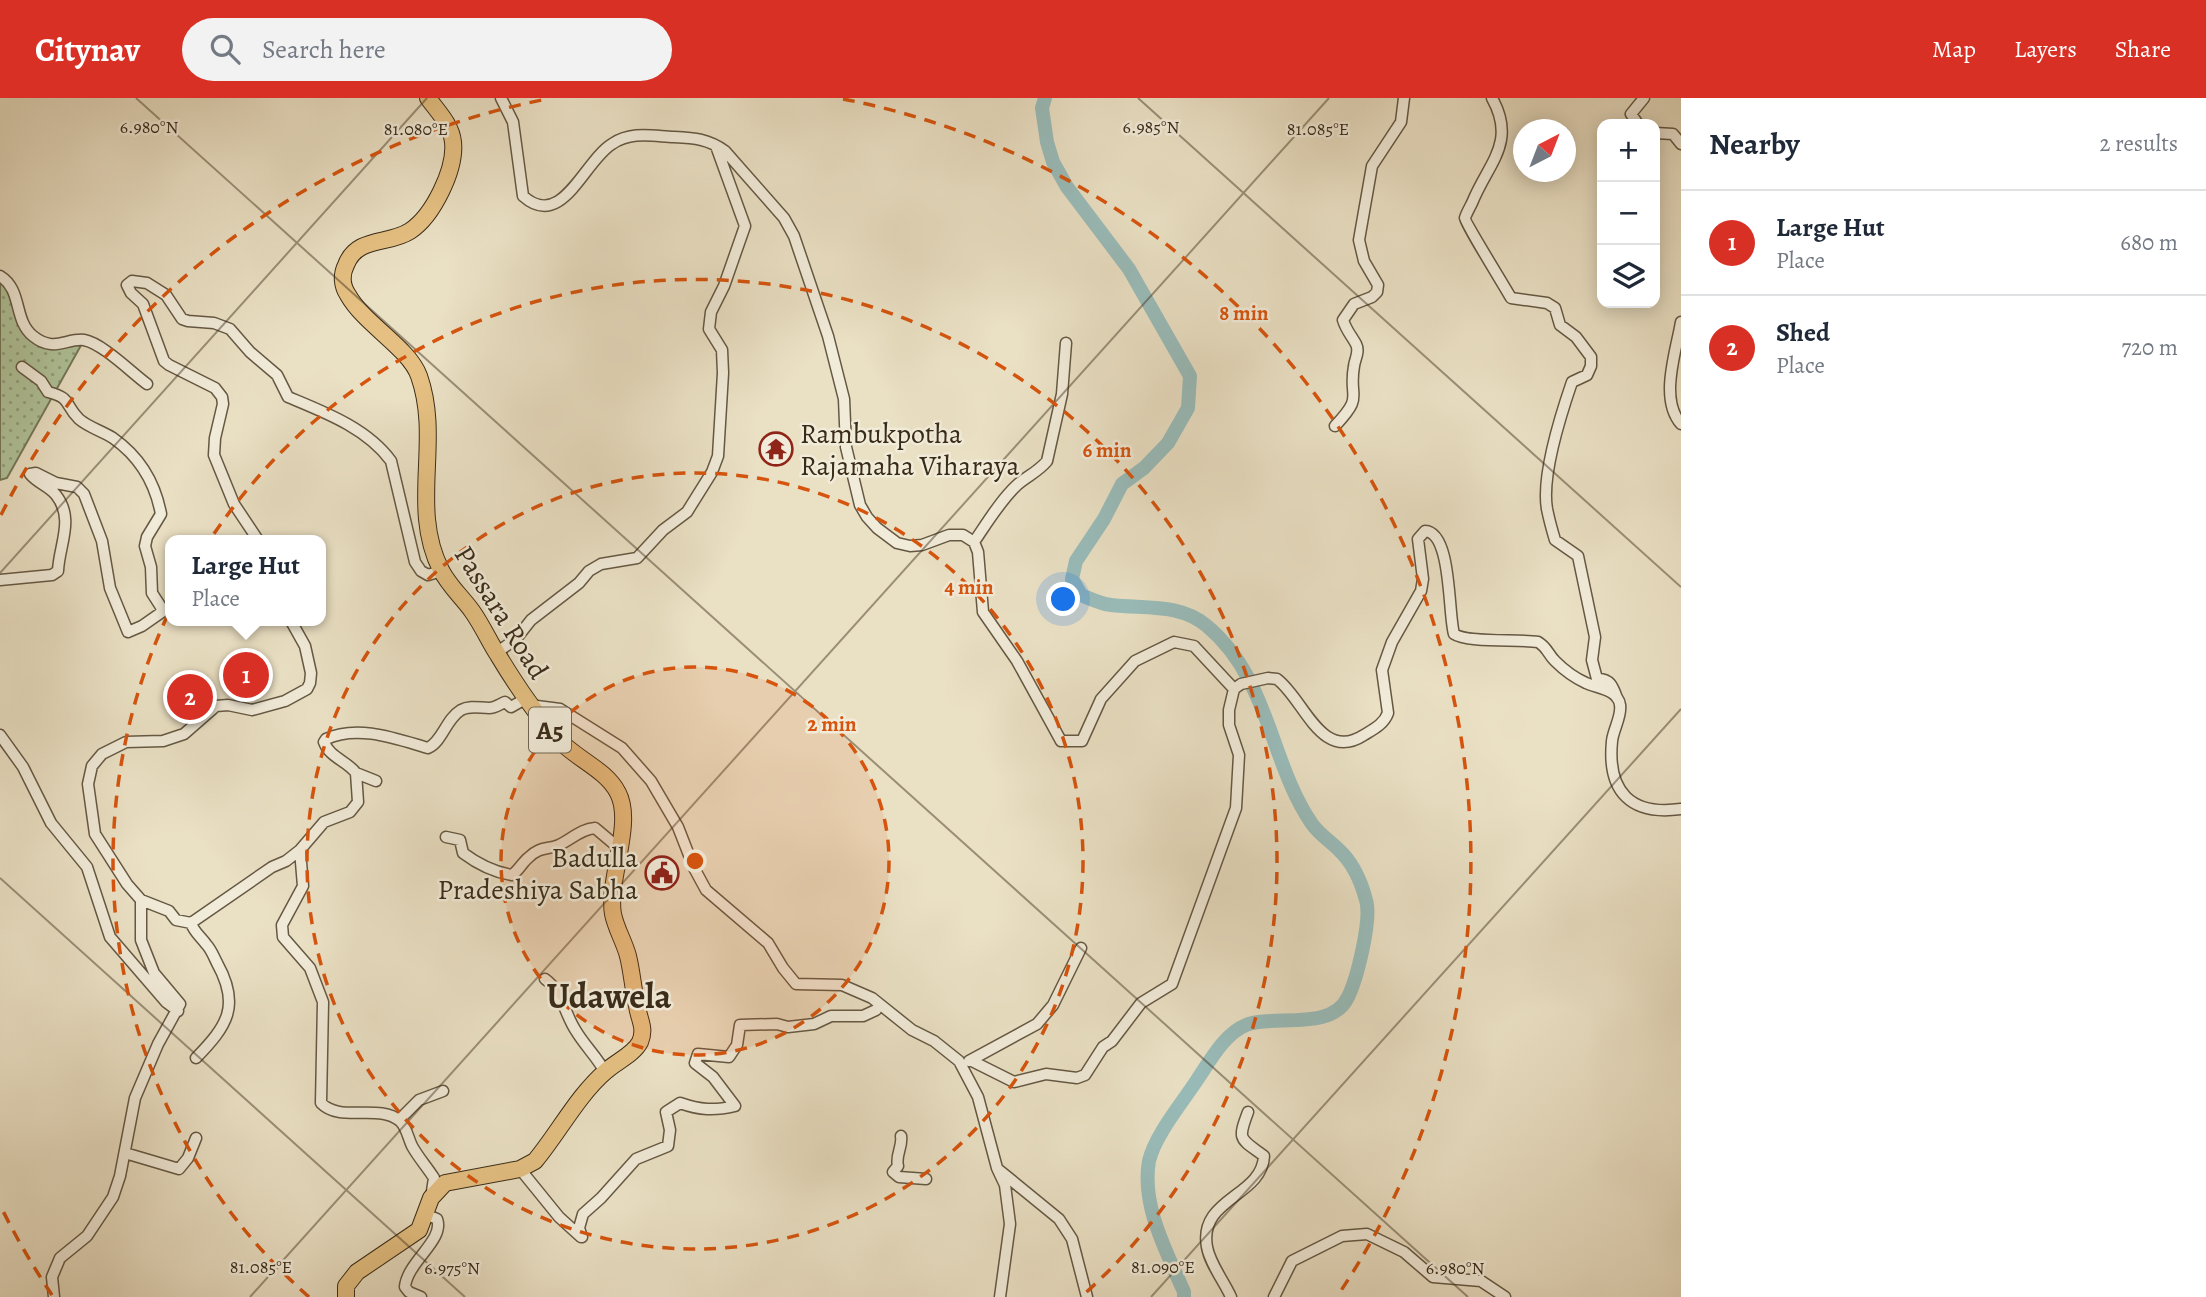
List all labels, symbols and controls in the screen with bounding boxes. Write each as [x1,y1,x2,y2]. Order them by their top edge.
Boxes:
search box [182,18,672,81]
text: Citynav [35,27,140,72]
icon: search [206,30,244,68]
text: Search here [262,32,386,67]
text: Map [1932,33,1976,65]
text: Layers [2014,33,2077,65]
text: Share [2115,33,2171,65]
text: 6.980°N [120,115,178,139]
text: 6.985°N [1123,115,1179,139]
text: 81.080°E [384,117,448,141]
text: 81.085°E [1287,117,1349,141]
north arrow [1513,119,1576,182]
map controls [1597,119,1660,308]
button: + [1597,119,1660,182]
text: Nearby [1709,124,1800,164]
text: 2 results [2100,128,2178,159]
button: − [1597,182,1660,245]
text: Large Hut [1776,210,1885,245]
text: 1 [1728,227,1736,258]
text: 680 m [2120,227,2178,258]
button: layers [1597,245,1660,308]
text: Place [1776,245,1825,276]
text: 8 min [1219,299,1269,327]
text: Shed [1776,315,1830,350]
text: 2 [1726,332,1738,363]
text: 720 m [2121,332,2178,363]
text: Place [1776,350,1825,381]
place label: Rambukpotha Rajamaha Viharaya [800,415,1019,485]
temple icon: Rambukpotha Rajamaha Viharaya [757,430,795,468]
text: 6 min [1083,436,1132,464]
popup [165,535,326,626]
street label: Passara Road [445,539,558,687]
text: Large Hut [191,548,300,583]
text: 4 min [944,573,994,601]
your location [1046,582,1080,616]
text: Place [191,583,240,614]
pin: 1 [223,649,269,701]
pin: 2 [167,671,213,723]
road number: A5 [529,708,571,752]
text: 2 min [807,710,857,738]
place label: Badulla Pradeshiya Sabha [437,839,638,909]
centre of rings [683,849,707,873]
public building icon: Badulla Pradeshiya Sabha [643,854,681,892]
district label: Udawela [547,972,672,1020]
text: 81.085°E [230,1255,292,1279]
text: 81.090°E [1131,1255,1195,1279]
text: 6.975°N [424,1256,480,1280]
text: 6.980°N [1426,1256,1484,1280]

